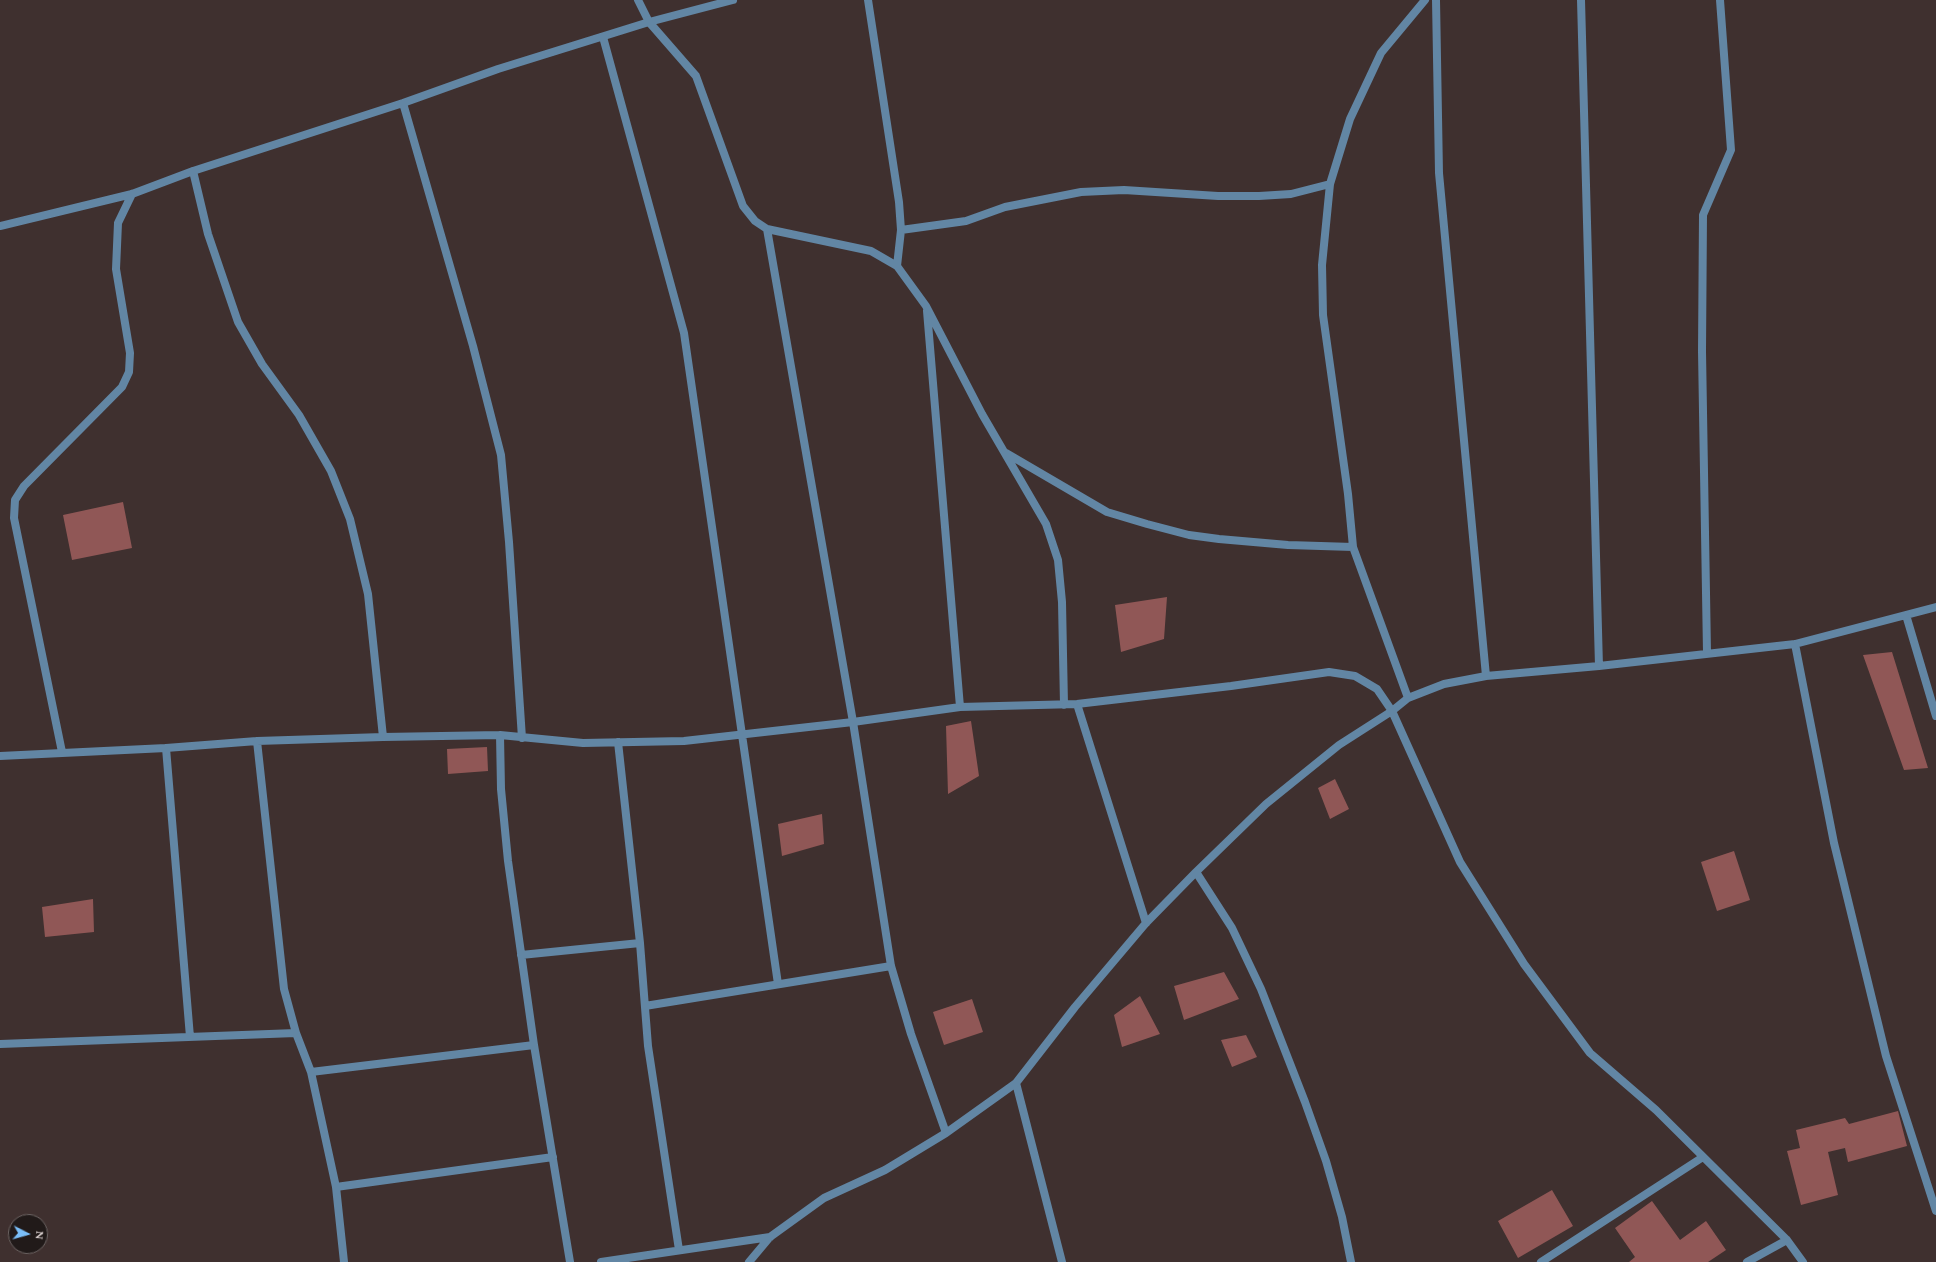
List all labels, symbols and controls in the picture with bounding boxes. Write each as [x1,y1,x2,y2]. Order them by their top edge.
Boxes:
north arrow [8,1214,48,1254]
text: N [31,1230,48,1241]

